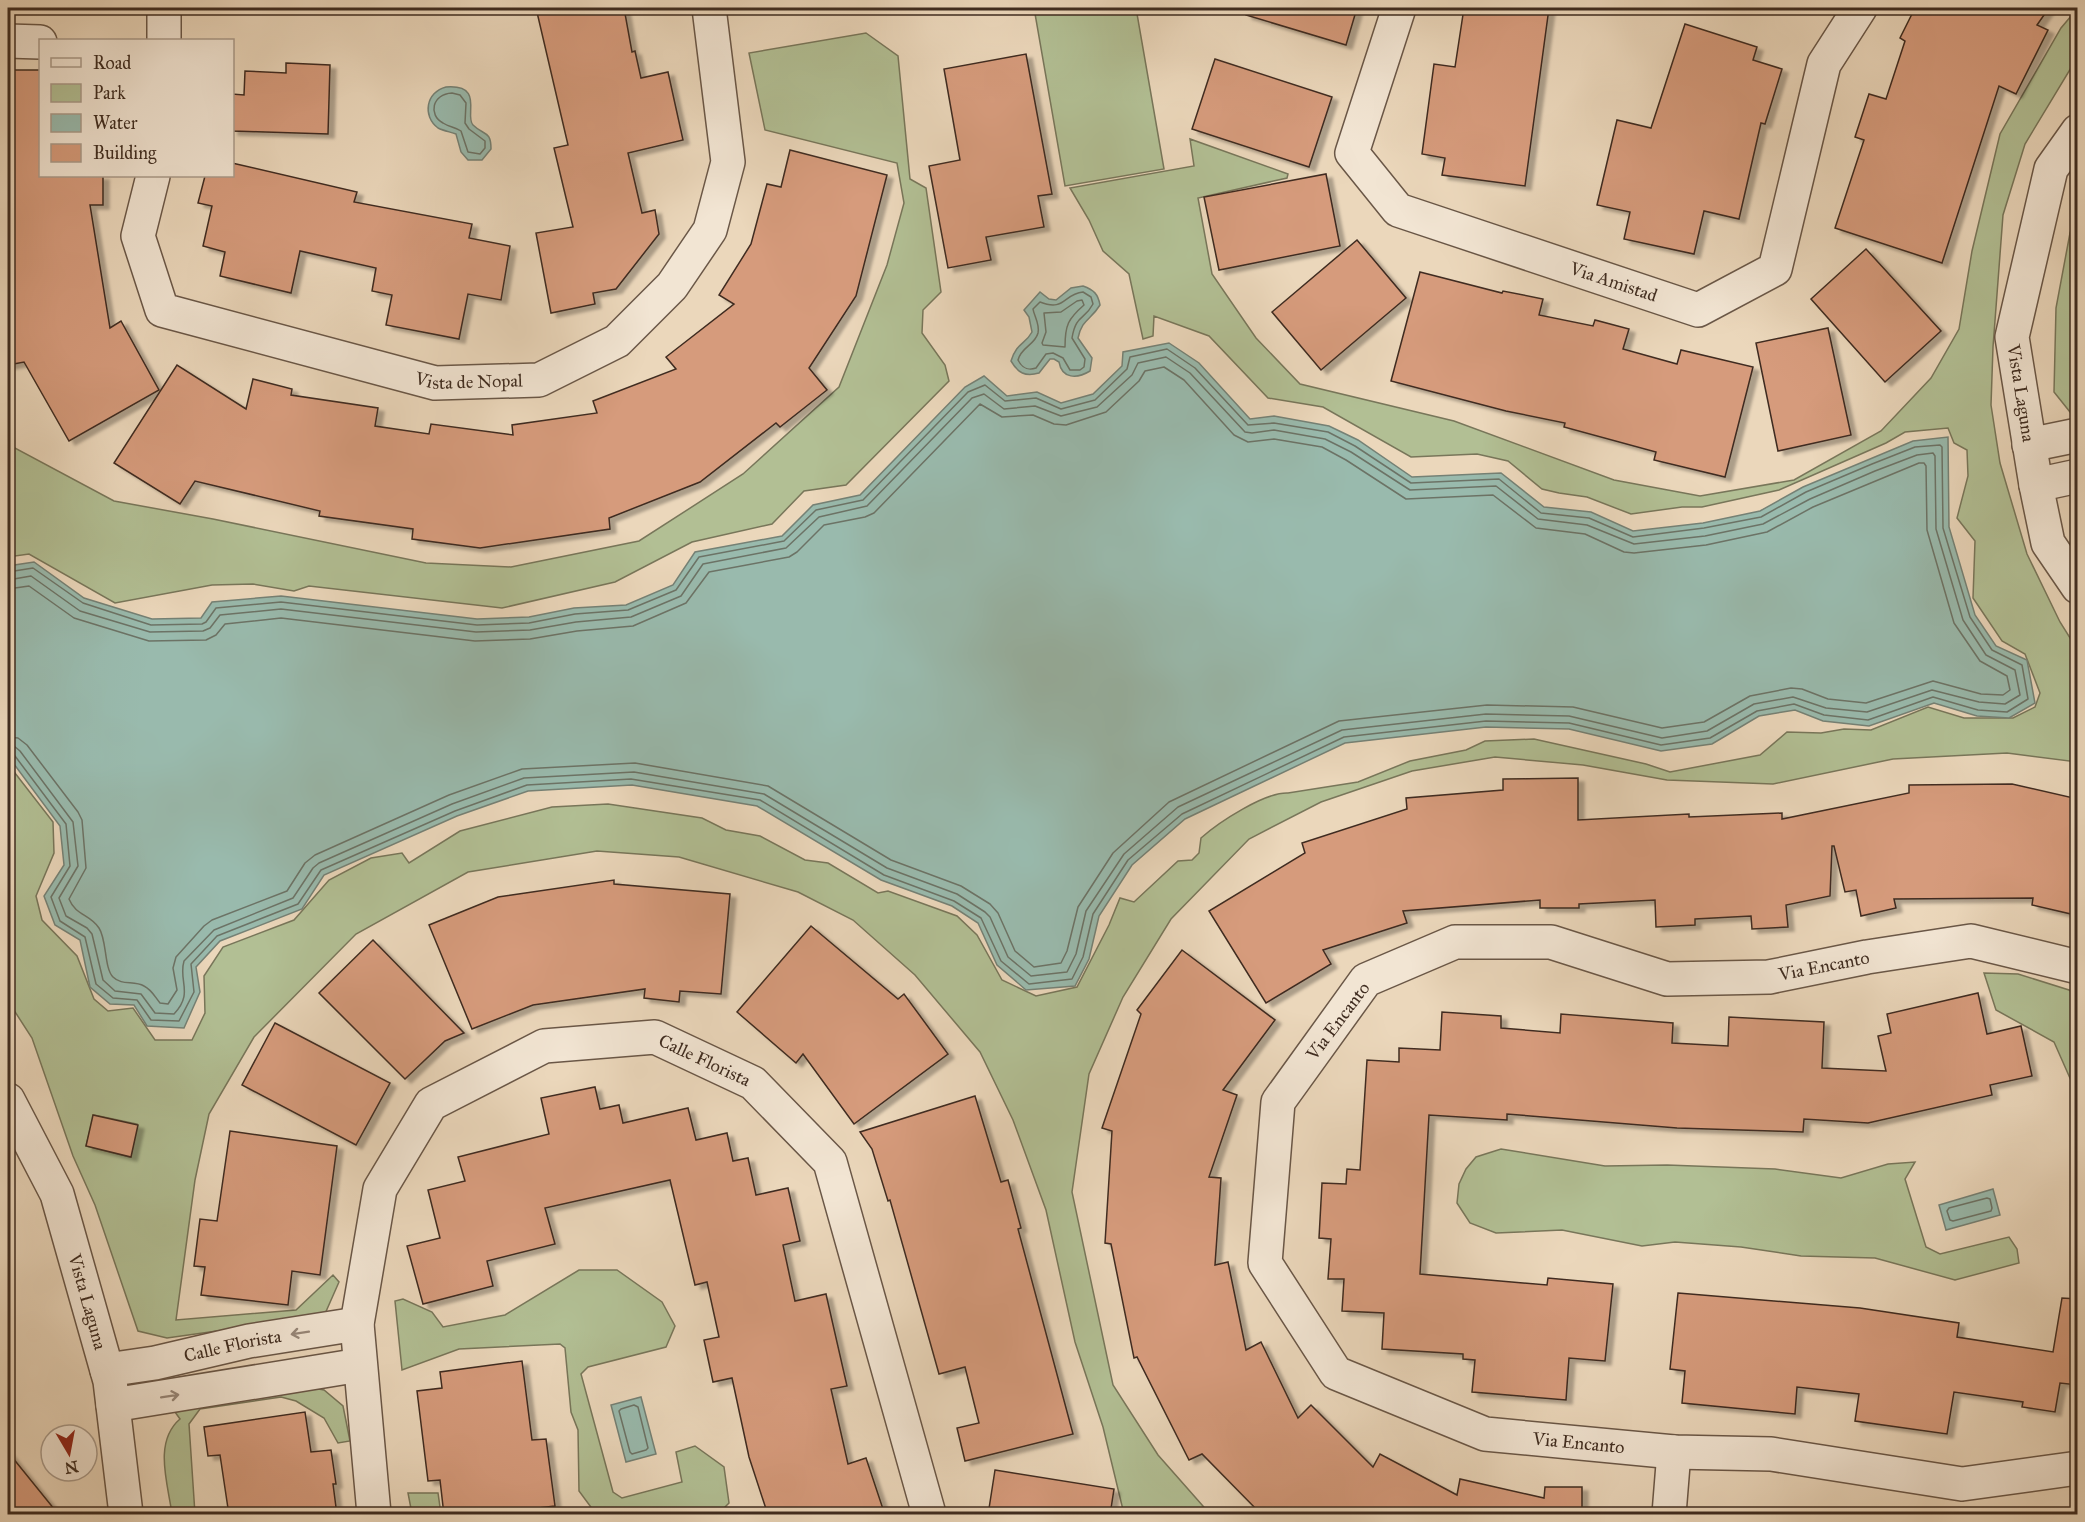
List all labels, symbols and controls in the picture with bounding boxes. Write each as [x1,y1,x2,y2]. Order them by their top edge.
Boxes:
legend [39,39,234,177]
text: Road [93,52,131,74]
text: Park [93,82,126,104]
text: Water [93,112,138,134]
text: Building [93,142,157,165]
street label: Via Amistad [1566,257,1660,307]
street label: Vista Laguna [2002,342,2040,444]
street label: Vista de Nopal [412,367,523,394]
street label: Via Encanto [1776,946,1871,986]
street label: Via Encanto [1301,978,1374,1065]
street label: Calle Florista [655,1029,754,1091]
street label: Vista Laguna [63,1250,112,1352]
street label: Calle Florista [182,1325,283,1367]
one-way arrow [290,1328,310,1339]
one-way arrow [160,1390,180,1401]
north arrow [39,1423,99,1483]
street label: Via Encanto [1531,1428,1626,1458]
text: N [63,1457,80,1478]

